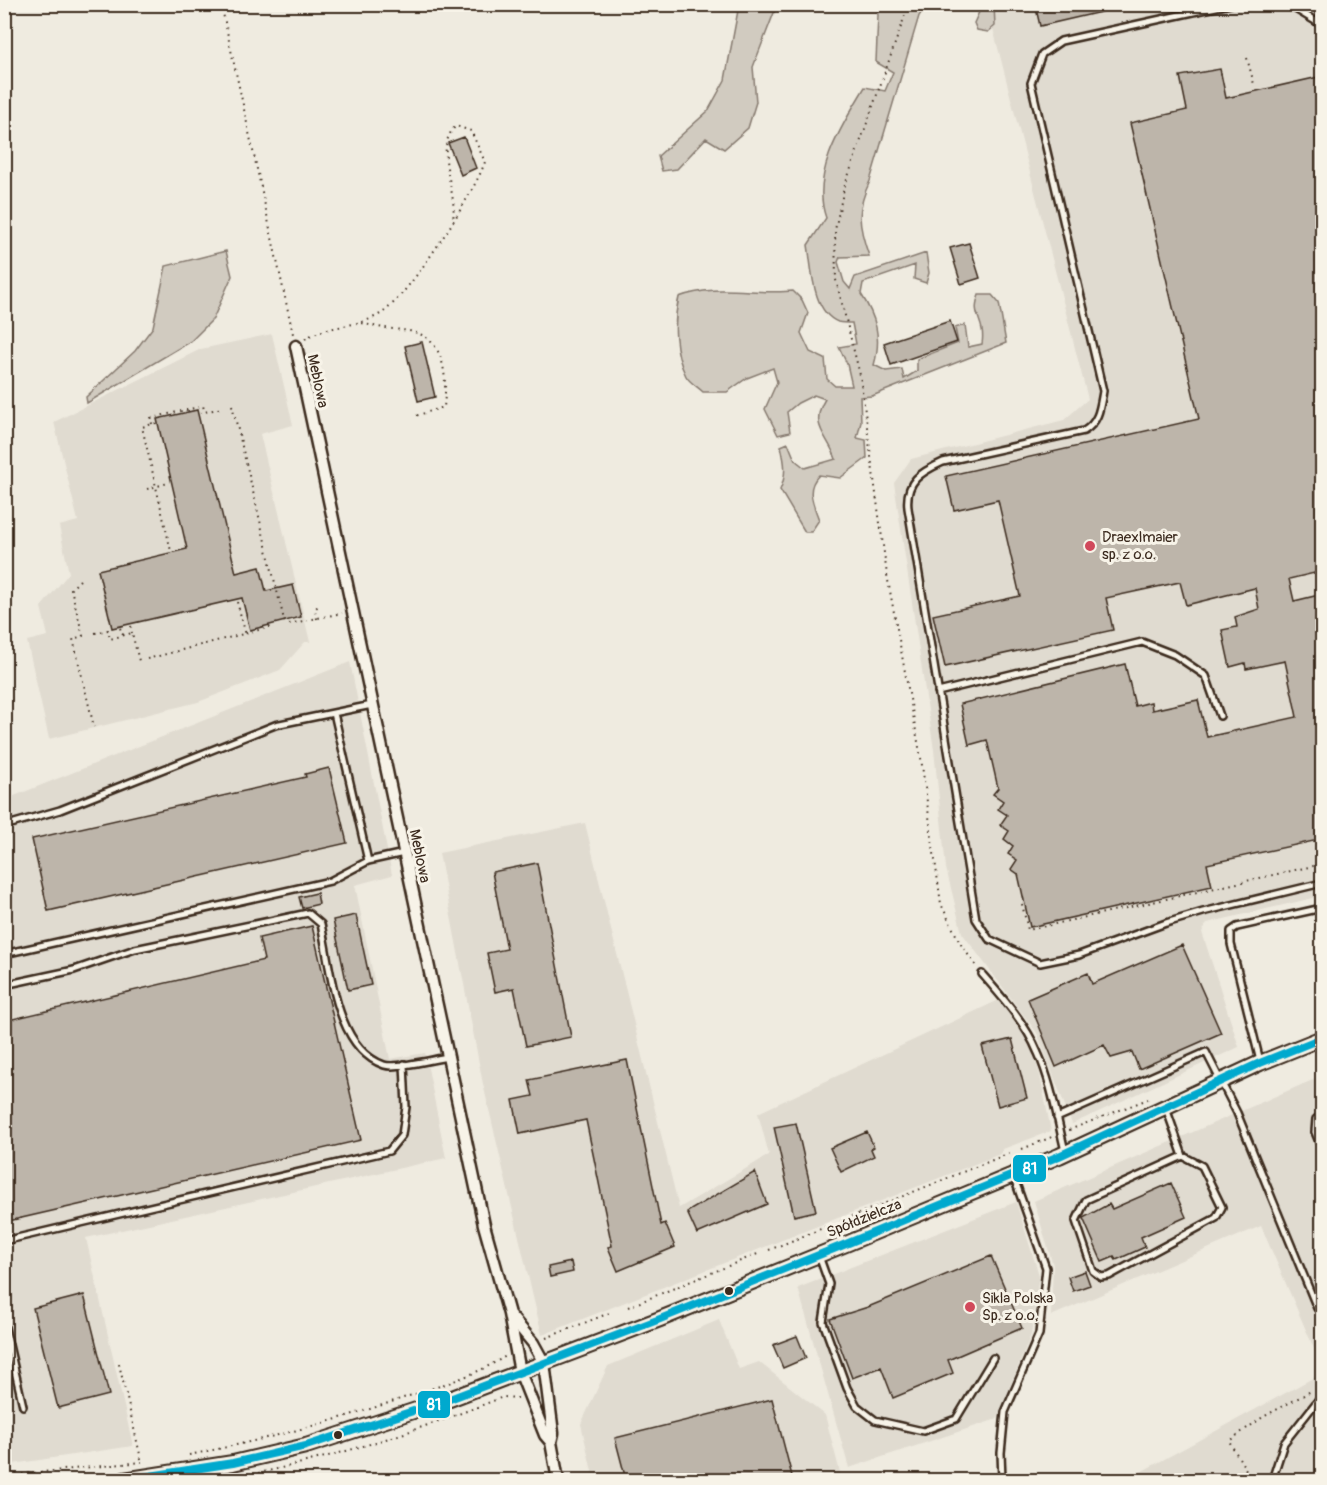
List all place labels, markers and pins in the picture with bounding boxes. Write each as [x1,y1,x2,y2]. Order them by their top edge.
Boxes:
place label: Draexlmaier sp. z o.o. [1102,528,1179,564]
marker: Draexlmaier sp. z o.o. [1083,539,1097,553]
unlabelled marker [723,1285,735,1297]
place label: Sikla Polska Sp. z o.o. [982,1289,1053,1325]
marker: Sikla Polska Sp. z o.o. [963,1300,977,1314]
unlabelled marker [332,1429,344,1441]

